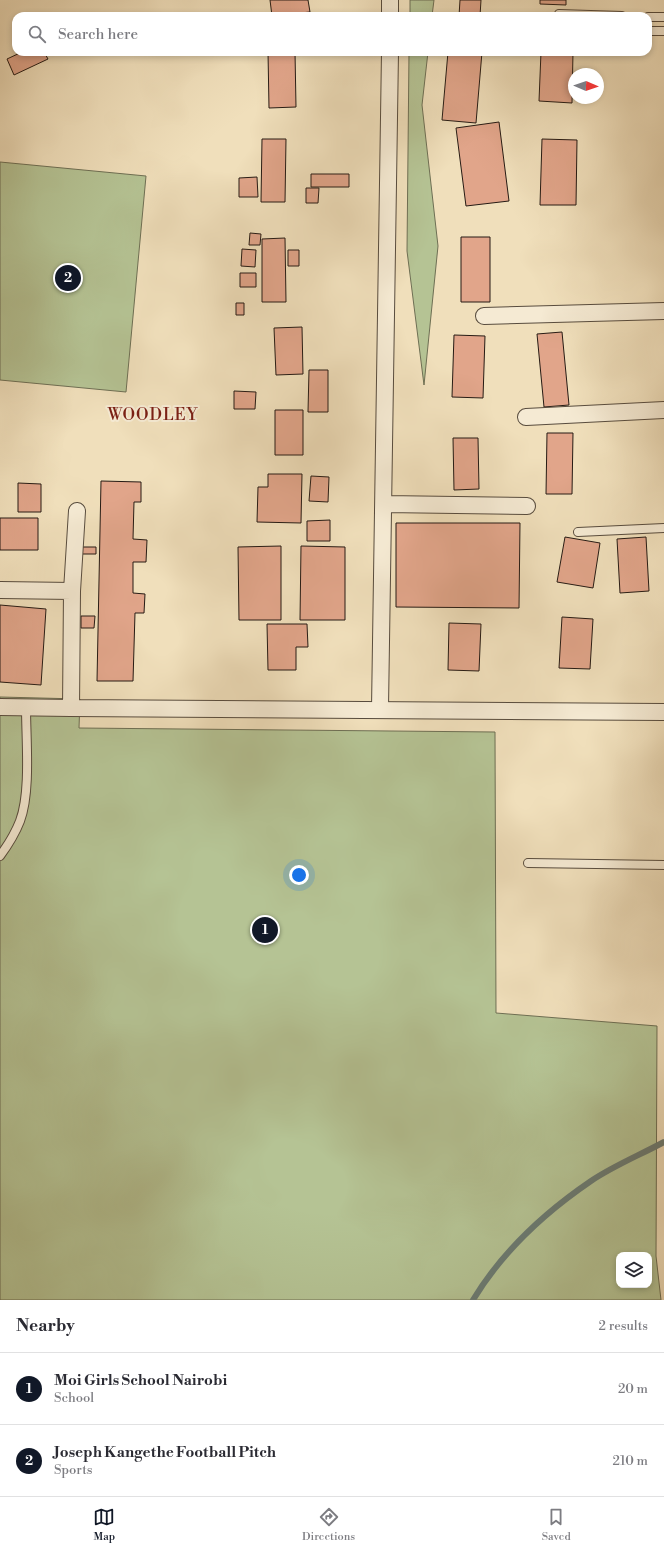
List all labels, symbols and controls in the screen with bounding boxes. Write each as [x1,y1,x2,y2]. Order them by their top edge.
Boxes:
search box [12,12,652,56]
icon: search [26,23,48,45]
text: Search here [58,25,138,44]
north arrow [568,68,604,104]
pin: 2 [55,263,81,293]
district label: WOODLEY [107,405,199,425]
your location [289,865,309,885]
pin: 1 [252,915,278,945]
map controls [616,1252,652,1288]
button: layers [616,1252,652,1288]
text: Nearby [16,1315,75,1337]
text: 2 results [599,1318,648,1334]
text: Moi Girls School Nairobi [54,1371,227,1390]
text: 1 [26,1381,32,1397]
text: 20 m [618,1381,648,1397]
text: School [54,1390,94,1406]
text: Joseph Kangethe Football Pitch [54,1443,276,1462]
text: 2 [25,1453,33,1469]
text: 210 m [613,1453,648,1469]
text: Sports [54,1462,93,1478]
tab: Map [93,1506,115,1544]
tab: Directions [302,1506,355,1544]
tab: Saved [542,1506,571,1544]

